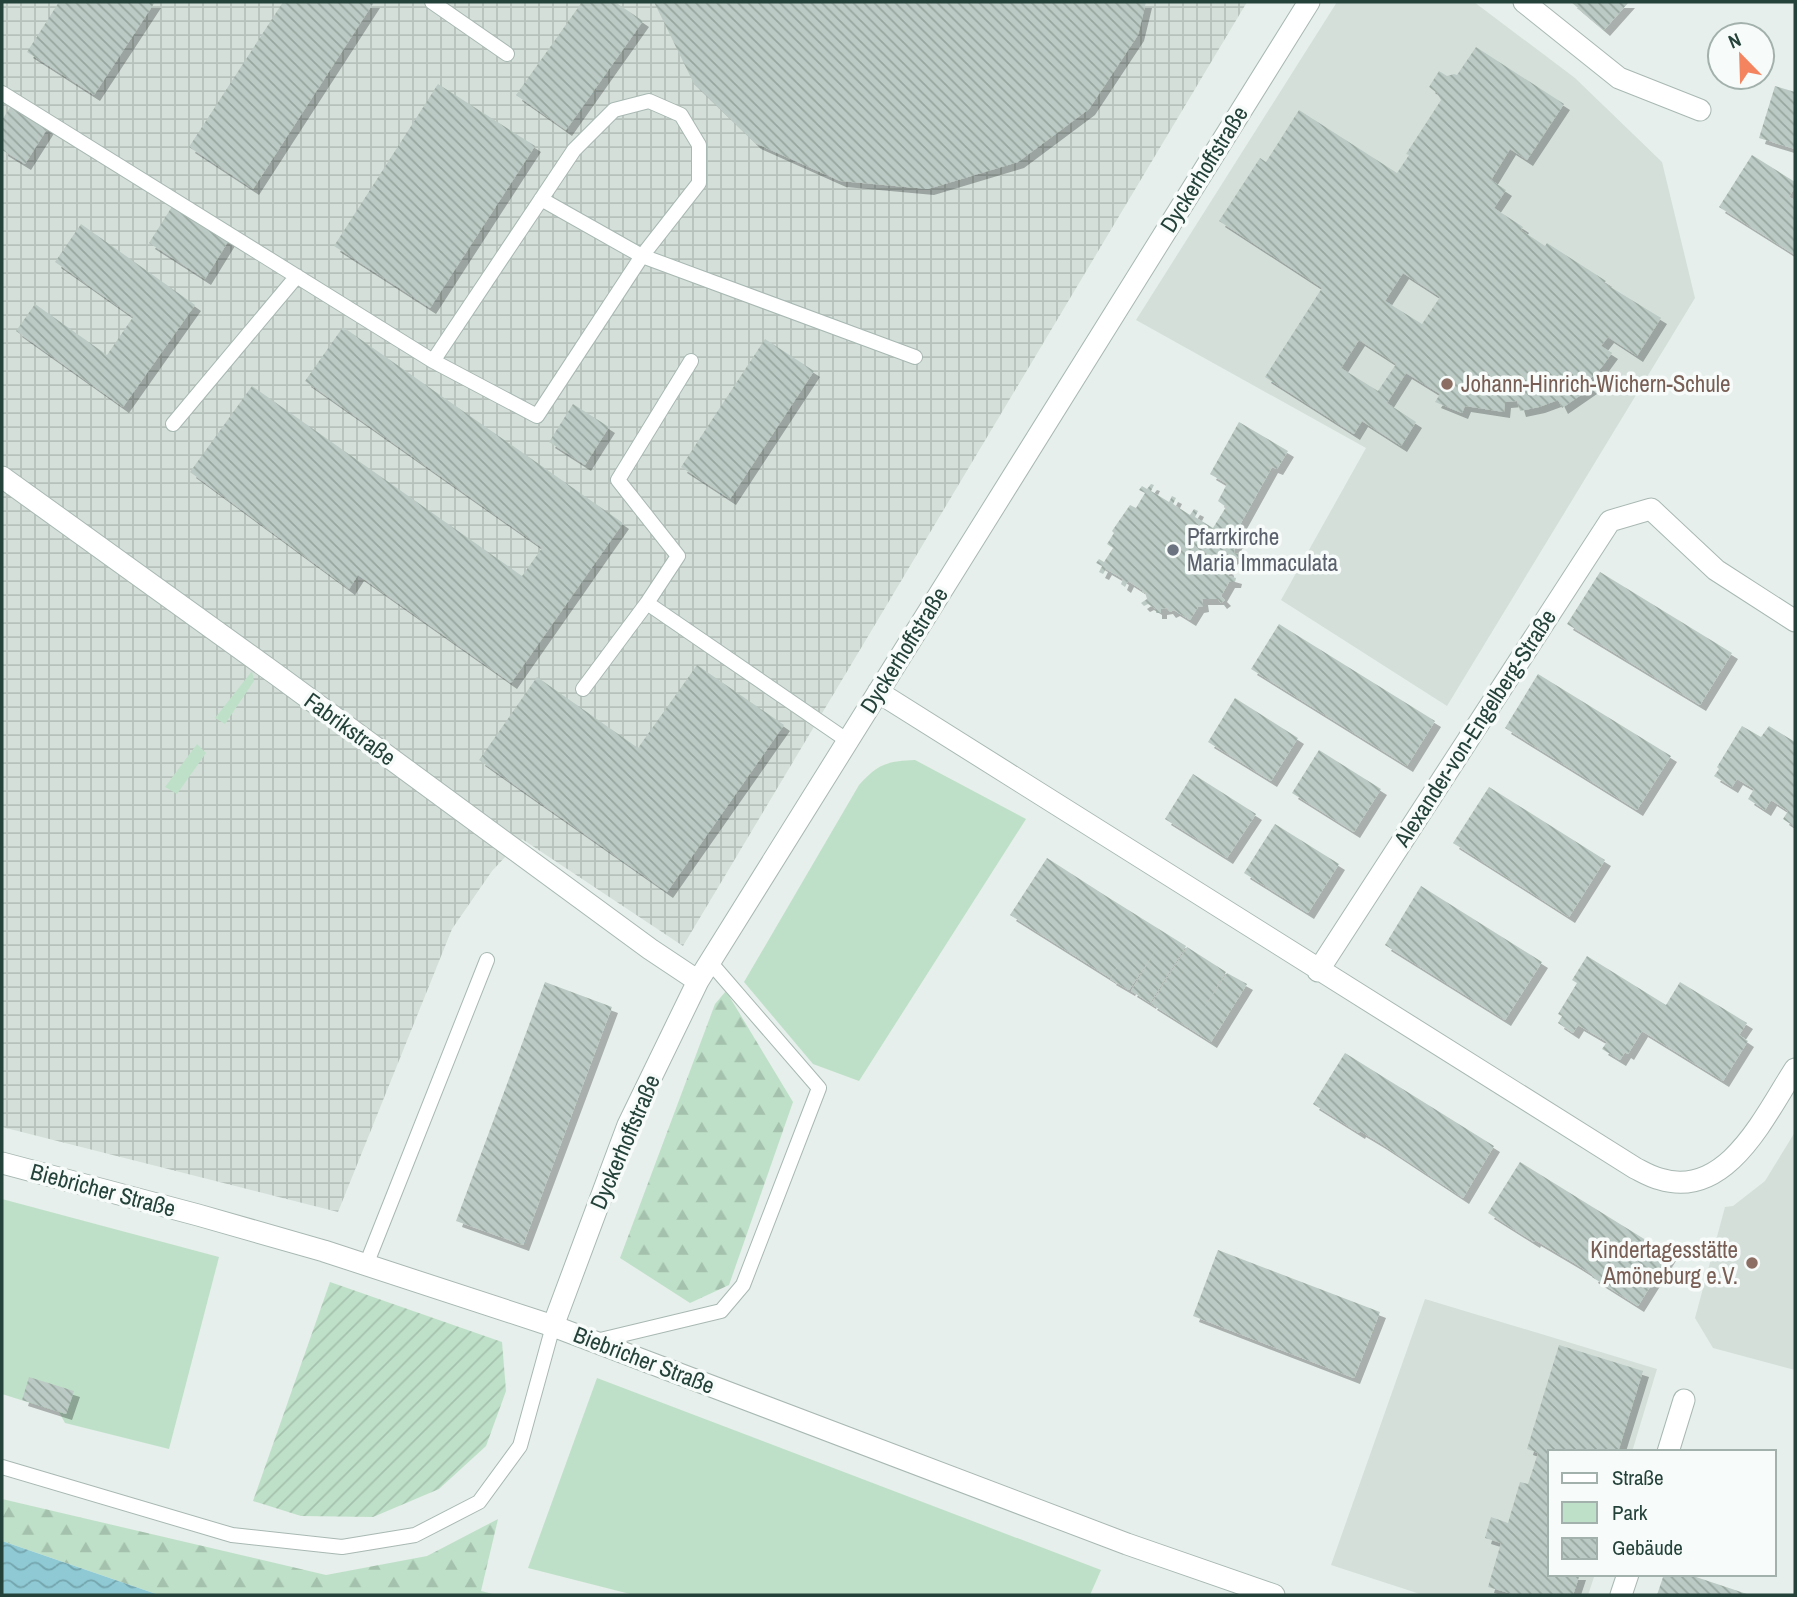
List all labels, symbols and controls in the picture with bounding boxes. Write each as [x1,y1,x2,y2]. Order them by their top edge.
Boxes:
north arrow [1706,21,1776,91]
text: N [1724,26,1745,55]
street label: Dyckerhoffstraße [1152,100,1255,238]
place label: Johann-Hinrich-Wichern-Schule [1461,368,1730,399]
marker: Johann-Hinrich-Wichern-Schule [1439,376,1455,392]
place label: Pfarrkirche Maria Immaculata [1187,521,1338,578]
marker: Pfarrkirche Maria Immaculata [1165,542,1181,558]
street label: Dyckerhoffstraße [852,581,955,719]
street label: Alexander-von-Engelberg-Straße [1386,603,1563,853]
street label: Fabrikstraße [298,685,402,772]
street label: Dyckerhoffstraße [582,1070,667,1214]
street label: Biebricher Straße [27,1155,179,1224]
place label: Kindertagesstätte Amöneburg e.V. [1590,1234,1738,1291]
marker: Kindertagesstätte Amöneburg e.V. [1744,1255,1760,1271]
street label: Biebricher Straße [569,1318,719,1401]
legend [1548,1450,1776,1576]
text: Straße [1612,1463,1664,1492]
text: Park [1612,1498,1648,1527]
text: Gebäude [1612,1533,1683,1562]

